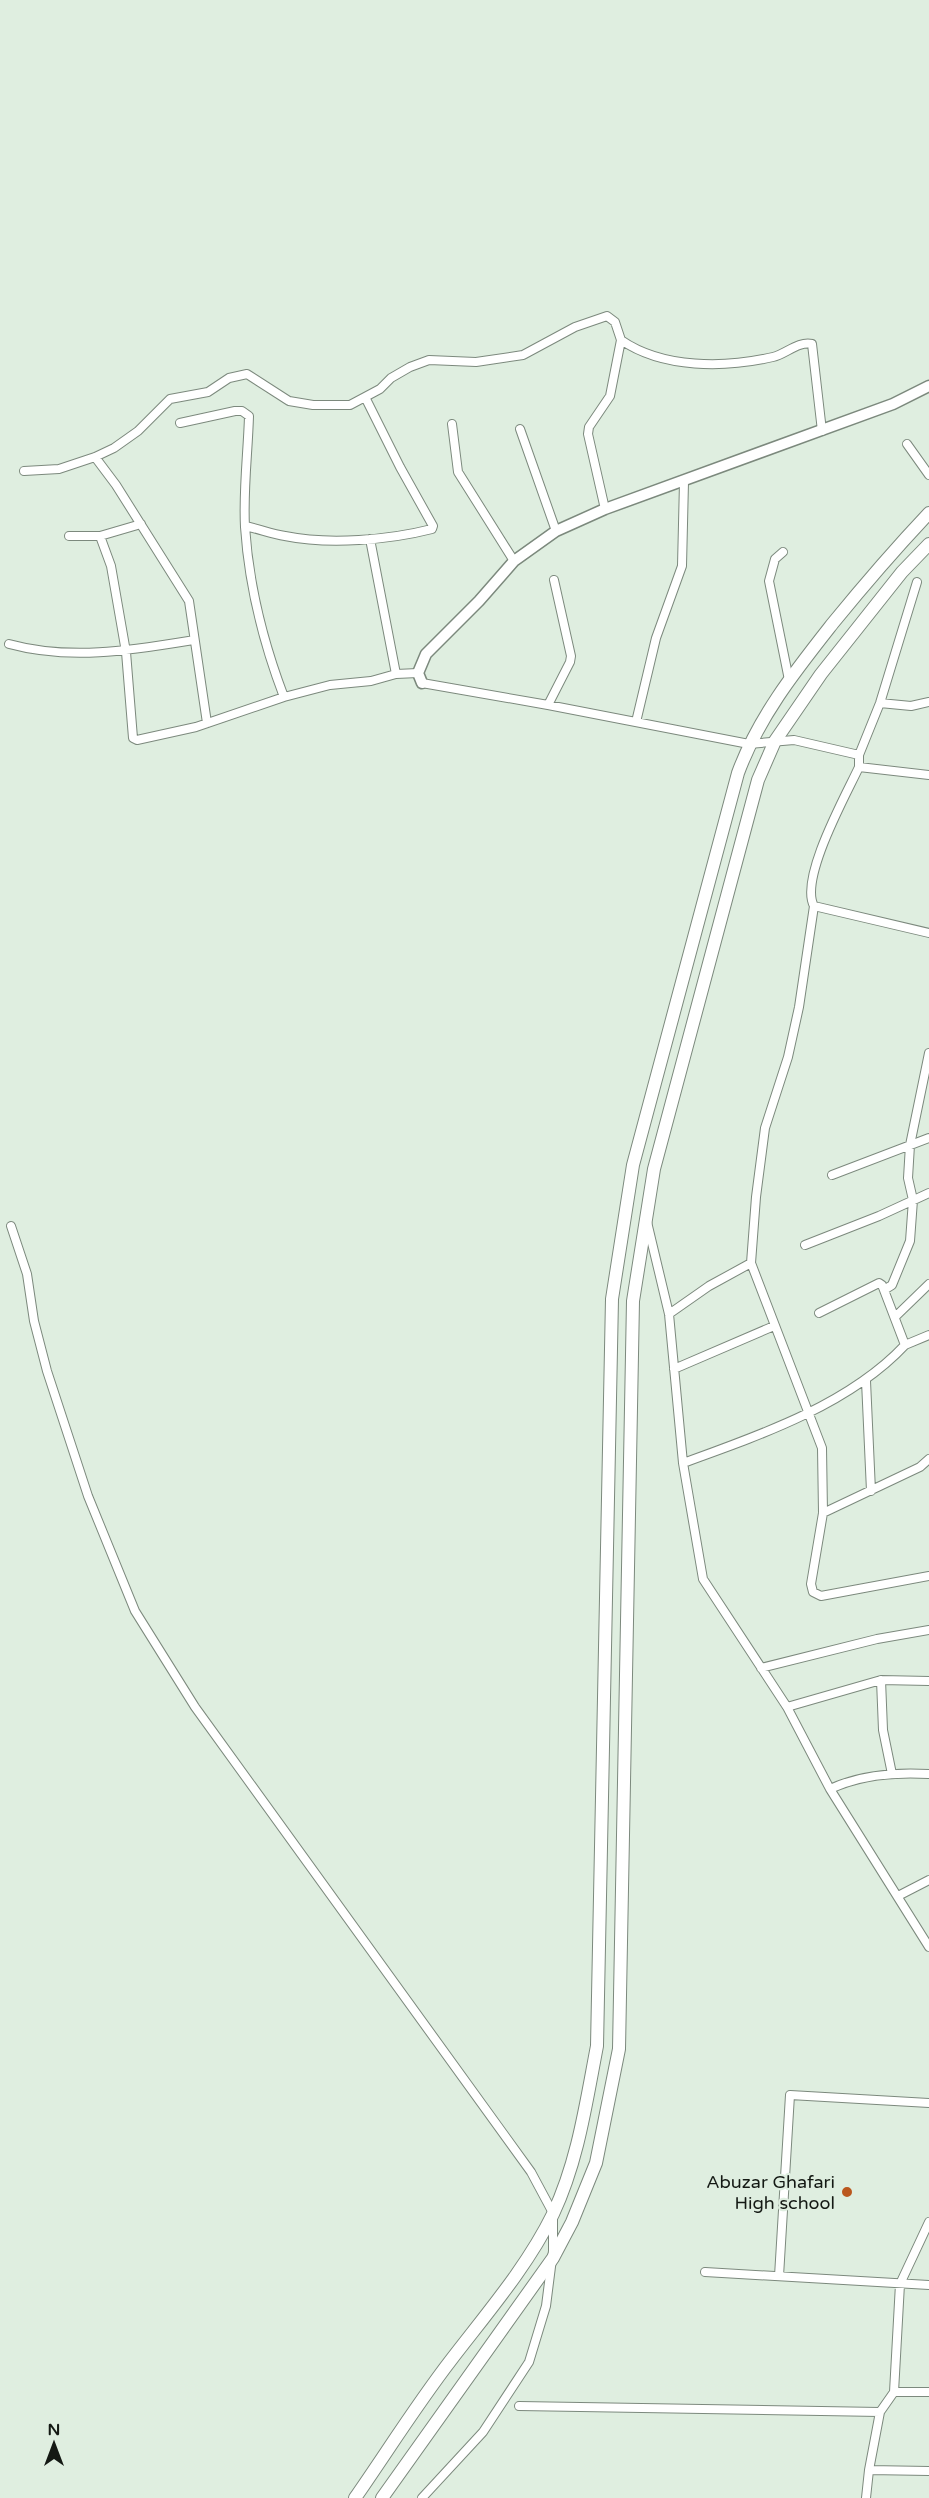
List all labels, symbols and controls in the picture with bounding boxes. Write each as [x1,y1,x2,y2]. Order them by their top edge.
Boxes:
place label: Abuzar Ghafari High school [706,2171,835,2214]
marker: Abuzar Ghafari High school [840,2185,854,2199]
north arrow [24,2414,84,2474]
text: N [48,2420,60,2440]

